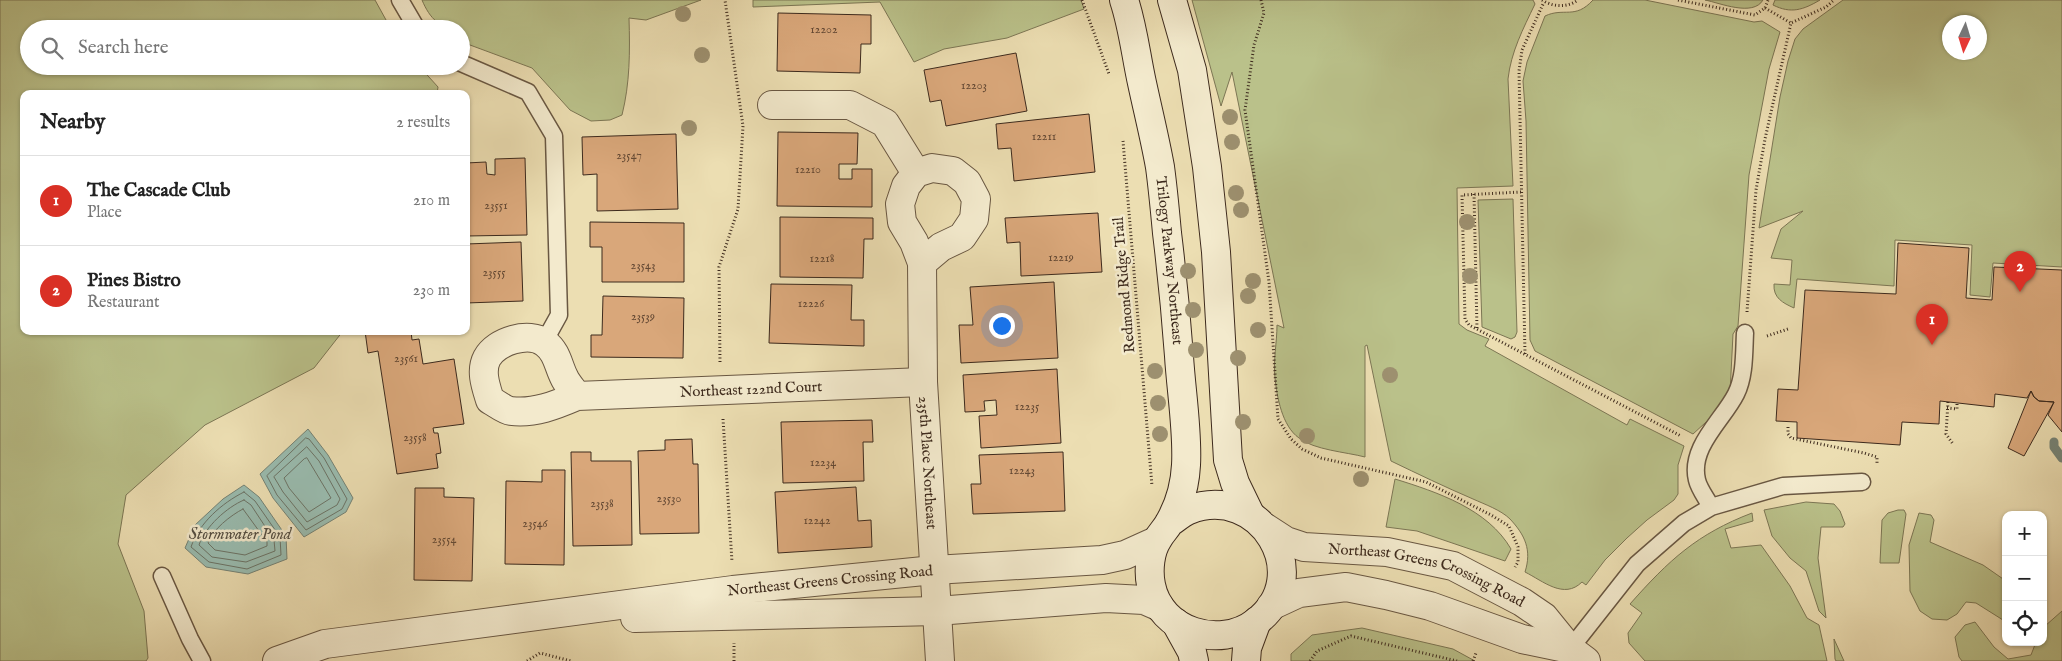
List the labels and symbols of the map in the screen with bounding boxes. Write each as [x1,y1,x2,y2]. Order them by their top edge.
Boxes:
north arrow [1942,15,1987,60]
house number: 12202 [810,22,838,37]
house number: 12203 [961,78,987,93]
house number: 12211 [1032,129,1056,144]
house number: 23547 [616,148,642,163]
house number: 12210 [795,162,821,177]
street label: Trilogy Parkway Northeast [1152,175,1188,345]
house number: 23551 [484,198,508,213]
street label: Redmond Ridge Trail [1109,215,1139,354]
house number: 12219 [1048,250,1074,265]
house number: 12218 [810,251,835,266]
pin: 2 [2004,251,2036,292]
house number: 23543 [631,258,655,273]
house number: 23555 [482,265,506,280]
house number: 12226 [798,296,825,311]
pin: 1 [1916,304,1948,345]
house number: 23539 [631,309,655,324]
your location [989,313,1015,339]
house number: 23561 [394,351,418,366]
street label: Northeast 122nd Court [679,377,823,401]
street label: 235th Place Northeast [914,396,941,530]
house number: 12235 [1015,399,1040,414]
house number: 23558 [403,430,427,445]
house number: 12234 [810,455,836,470]
house number: 12243 [1009,463,1035,478]
house number: 23530 [657,491,682,506]
house number: 23538 [590,496,614,511]
house number: 12242 [803,513,831,528]
house number: 23546 [522,516,549,531]
water label: Stormwater Pond [189,525,293,545]
house number: 23554 [432,532,456,547]
street label: Northeast Greens Crossing Road [1327,539,1529,612]
street label: Northeast Greens Crossing Road [726,561,935,600]

